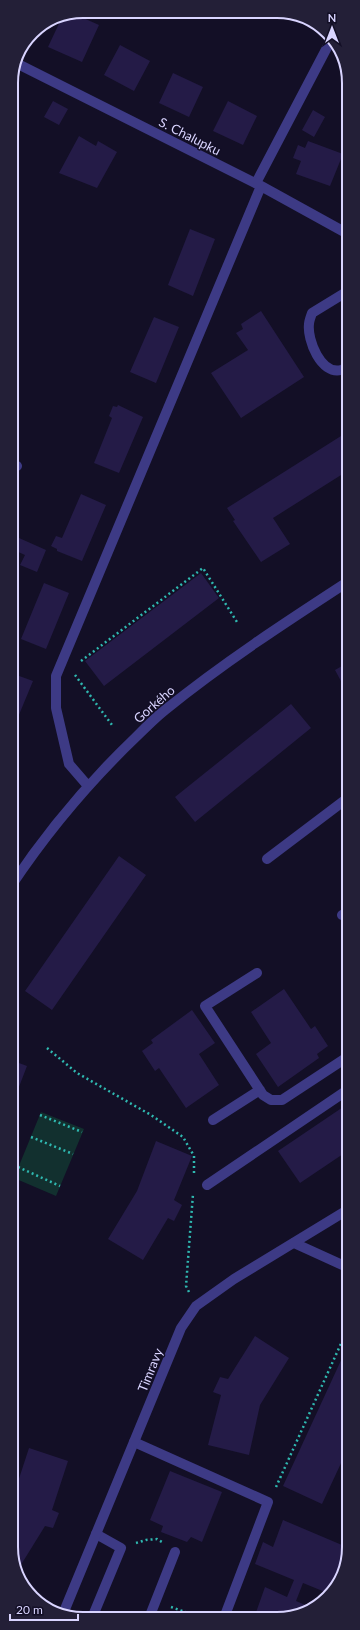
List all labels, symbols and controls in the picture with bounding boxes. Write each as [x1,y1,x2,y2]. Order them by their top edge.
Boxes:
north arrow [312,8,352,48]
text: N [328,11,336,24]
street label: S. Chalupku [156,114,224,158]
street label: Gorkého [130,682,178,726]
street label: Timravy [134,1345,166,1394]
scale bar [10,1596,78,1622]
text: 20 m [16,1602,43,1617]

